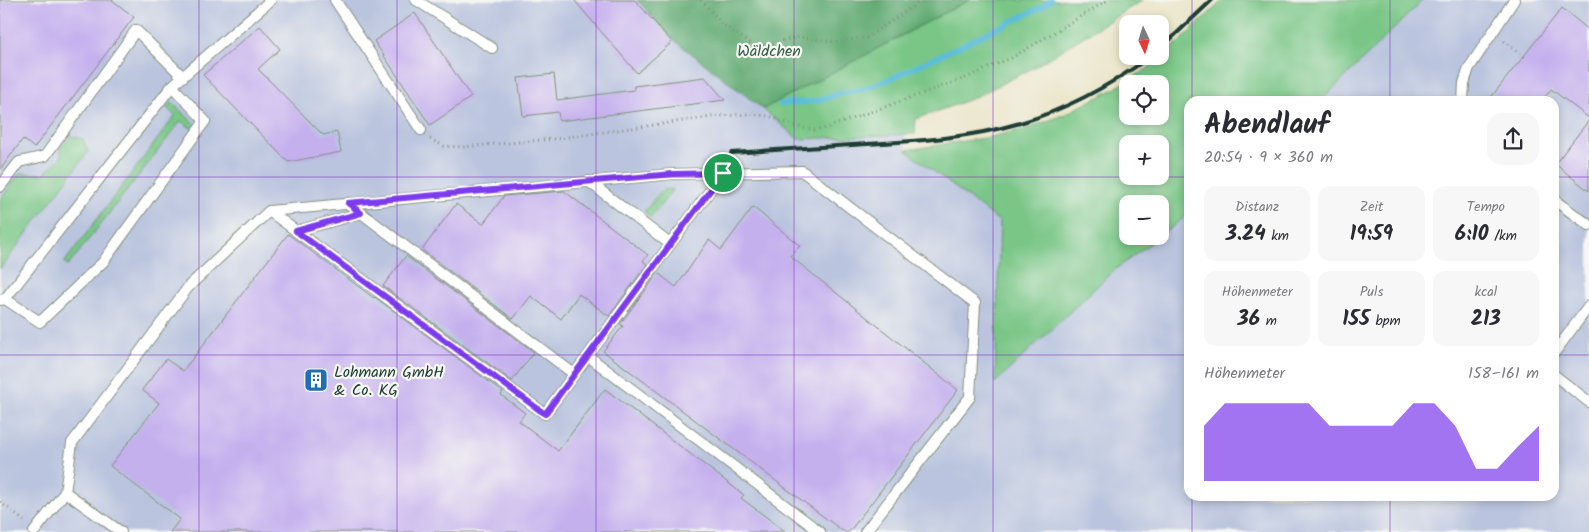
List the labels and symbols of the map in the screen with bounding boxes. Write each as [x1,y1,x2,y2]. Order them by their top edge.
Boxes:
north arrow [1119,15,1169,65]
park label: Wäldchen [737,39,801,64]
pin [702,152,744,194]
place label: Lohmann GmbH & Co. KG [334,360,444,403]
building icon: Lohmann GmbH & Co. KG [303,367,329,393]

